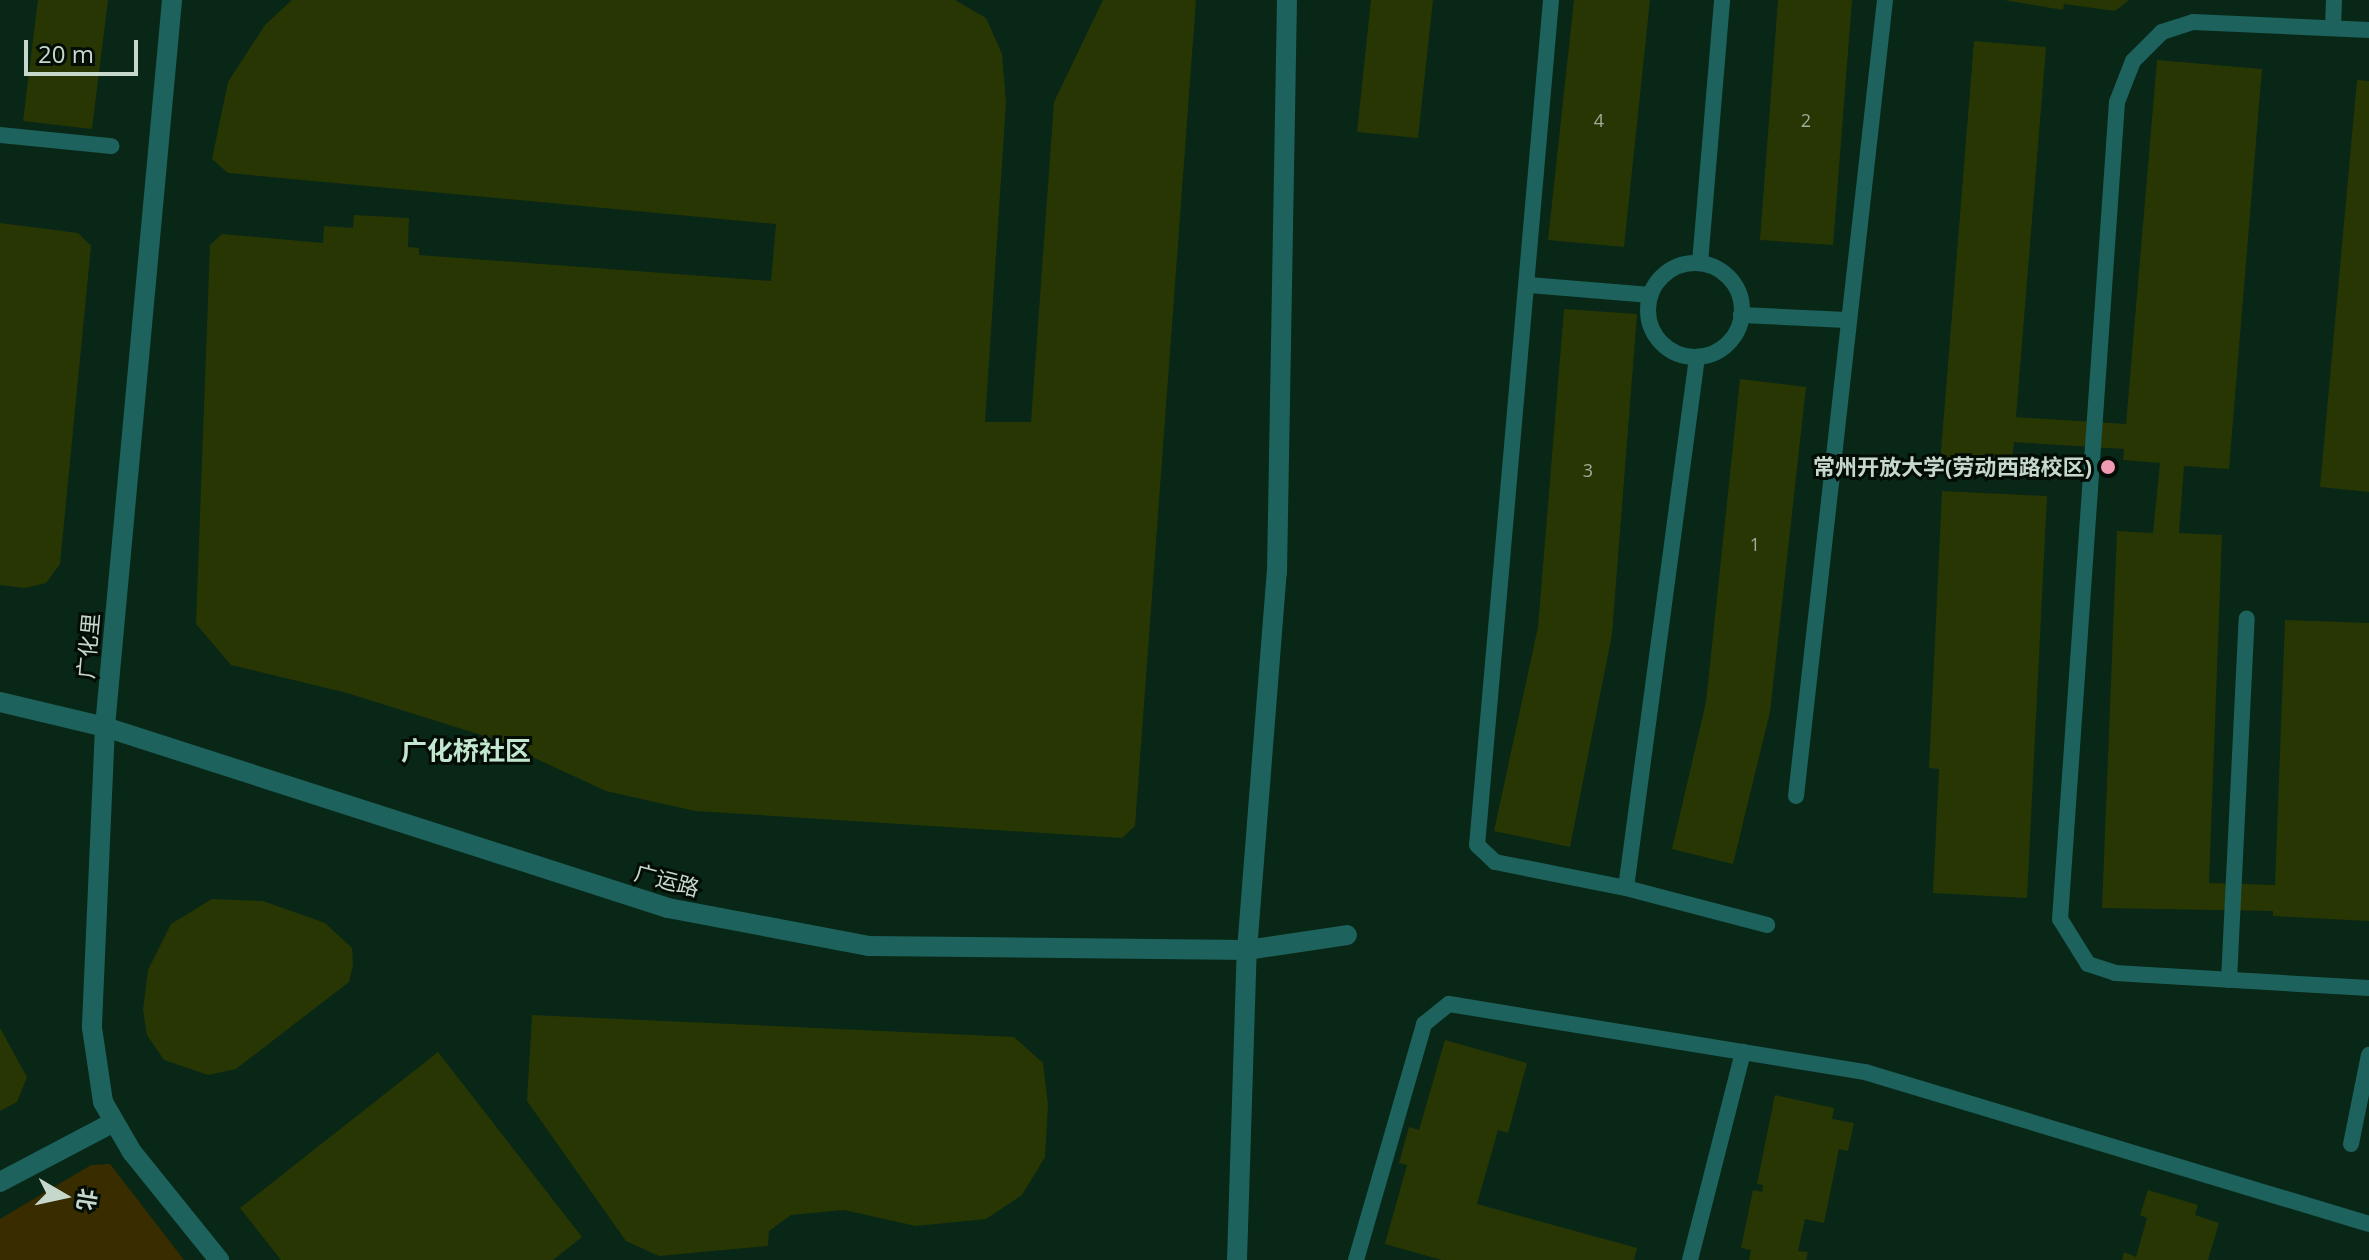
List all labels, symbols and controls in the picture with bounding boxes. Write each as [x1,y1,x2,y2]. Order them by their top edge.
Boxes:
scale bar [28,24,142,74]
text: 20 m [38,37,94,70]
house number: 4 [1594,109,1604,131]
house number: 2 [1801,109,1811,131]
place label: 常州开放大学(劳动西路校区) [1813,454,2092,480]
marker: 常州开放大学(劳动西路校区) [2099,458,2117,476]
house number: 3 [1583,459,1593,481]
house number: 1 [1750,533,1760,555]
street label: 广化里 [72,612,104,680]
district label: 广化桥社区 [401,735,531,767]
street label: 广运路 [632,859,702,901]
north arrow [24,1156,104,1236]
text: 北 [71,1187,104,1213]

